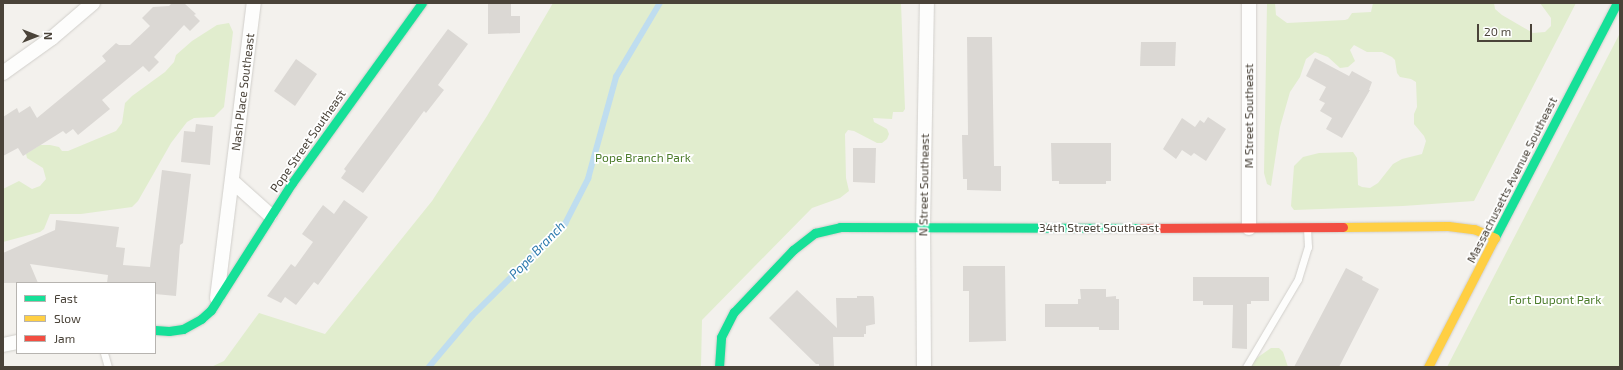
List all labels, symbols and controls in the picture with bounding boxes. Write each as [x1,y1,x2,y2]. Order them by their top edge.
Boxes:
north arrow [16,16,56,56]
scale bar [1479,16,1534,42]
text: 20 m [1484,24,1511,38]
text: N [42,32,55,40]
street label: Nash Place Southeast [229,32,257,152]
street label: M Street Southeast [1242,64,1256,168]
street label: Pope Street Southeast [267,87,349,195]
street label: Massachusetts Avenue Southeast [1464,95,1560,265]
street label: N Street Southeast [916,133,932,237]
park label: Pope Branch Park [595,151,691,165]
water label: Pope Branch [506,218,568,282]
street label: 34th Street Southeast [1039,221,1159,235]
legend [16,282,156,354]
text: Fast [54,291,77,305]
park label: Fort Dupont Park [1509,293,1601,307]
text: Slow [54,311,81,325]
text: Jam [54,331,75,345]

